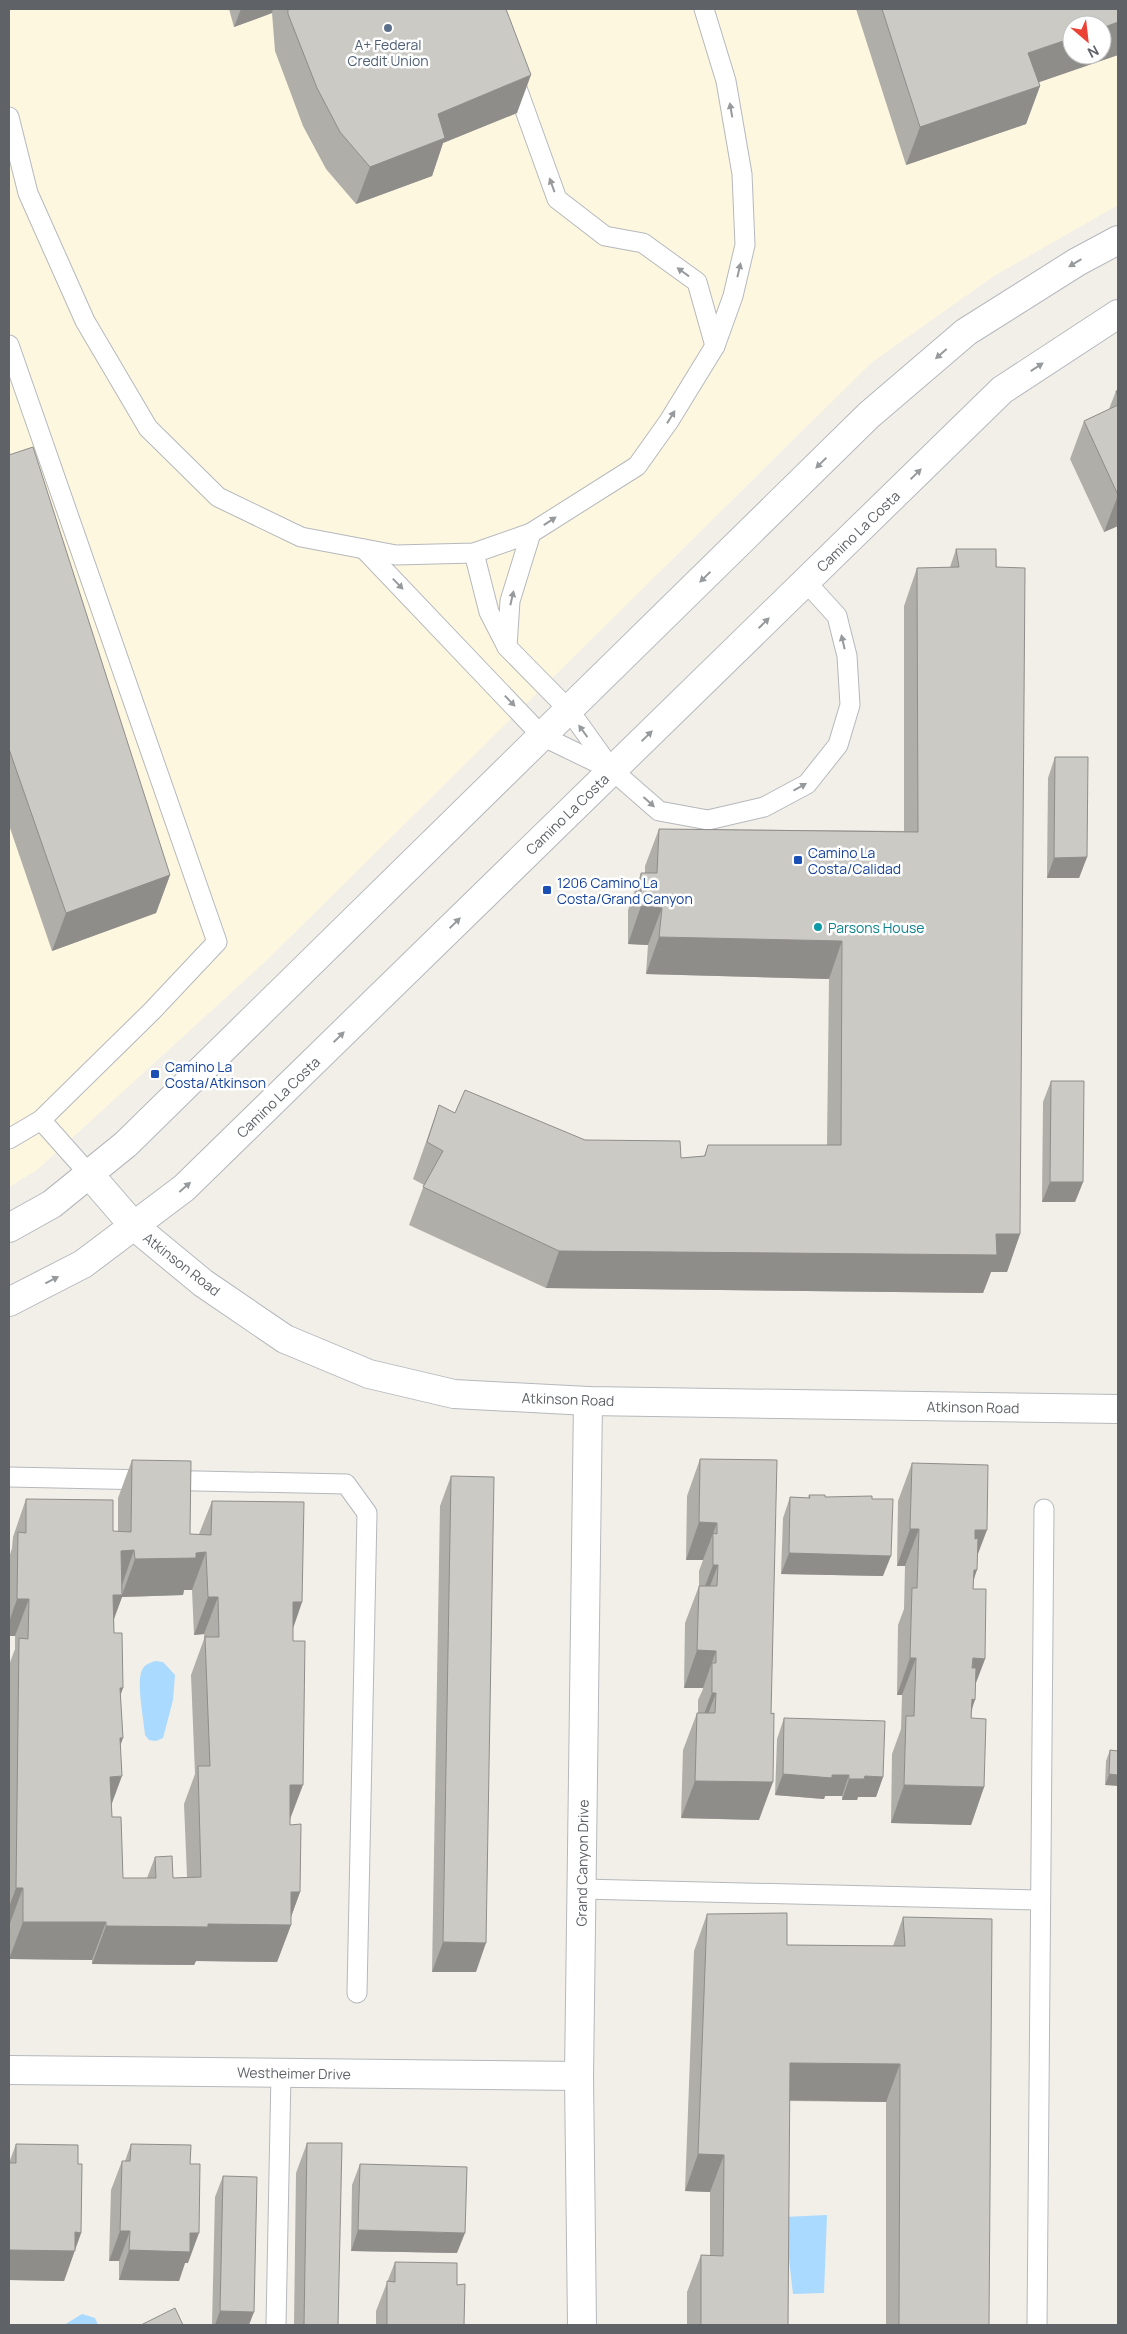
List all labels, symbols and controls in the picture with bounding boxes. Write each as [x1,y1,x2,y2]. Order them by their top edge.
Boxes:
north arrow [1062,15,1112,65]
marker: A+ Federal Credit Union [382,22,394,34]
place label: A+ Federal Credit Union [347,35,429,70]
text: N [1084,41,1102,63]
one-way arrow [726,101,734,117]
one-way arrow [548,178,555,193]
one-way arrow [1069,258,1082,267]
one-way arrow [735,263,743,278]
one-way arrow [676,267,690,277]
one-way arrow [934,348,947,359]
one-way arrow [1031,362,1044,372]
one-way arrow [667,410,676,423]
one-way arrow [815,457,827,469]
one-way arrow [910,468,922,480]
street label: Camino La Costa [812,486,904,576]
one-way arrow [544,516,557,526]
one-way arrow [699,571,711,583]
one-way arrow [392,578,404,590]
one-way arrow [508,591,516,606]
one-way arrow [757,617,769,629]
one-way arrow [839,634,847,649]
one-way arrow [504,695,516,707]
one-way arrow [579,724,589,737]
one-way arrow [641,730,653,742]
street label: Camino La Costa [521,769,613,859]
one-way arrow [794,783,807,792]
one-way arrow [642,796,654,808]
place label: Camino La Costa/Calidad [808,843,901,878]
marker: Camino La Costa/Calidad [792,854,804,866]
place label: 1206 Camino La Costa/Grand Canyon [557,873,693,908]
marker: 1206 Camino La Costa/Grand Canyon [541,884,553,896]
one-way arrow [449,918,461,930]
place label: Parsons House [828,918,924,937]
marker: Parsons House [812,921,824,933]
one-way arrow [333,1031,345,1043]
street label: Camino La Costa [232,1052,324,1142]
place label: Camino La Costa/Atkinson [165,1057,266,1092]
marker: Camino La Costa/Atkinson [149,1068,161,1080]
one-way arrow [178,1181,190,1193]
street label: Atkinson Road [140,1228,224,1300]
one-way arrow [45,1276,59,1284]
street label: Atkinson Road [521,1388,615,1410]
street label: Atkinson Road [927,1397,1019,1417]
street label: Grand Canyon Drive [571,1799,593,1927]
street label: Westheimer Drive [237,2063,351,2083]

